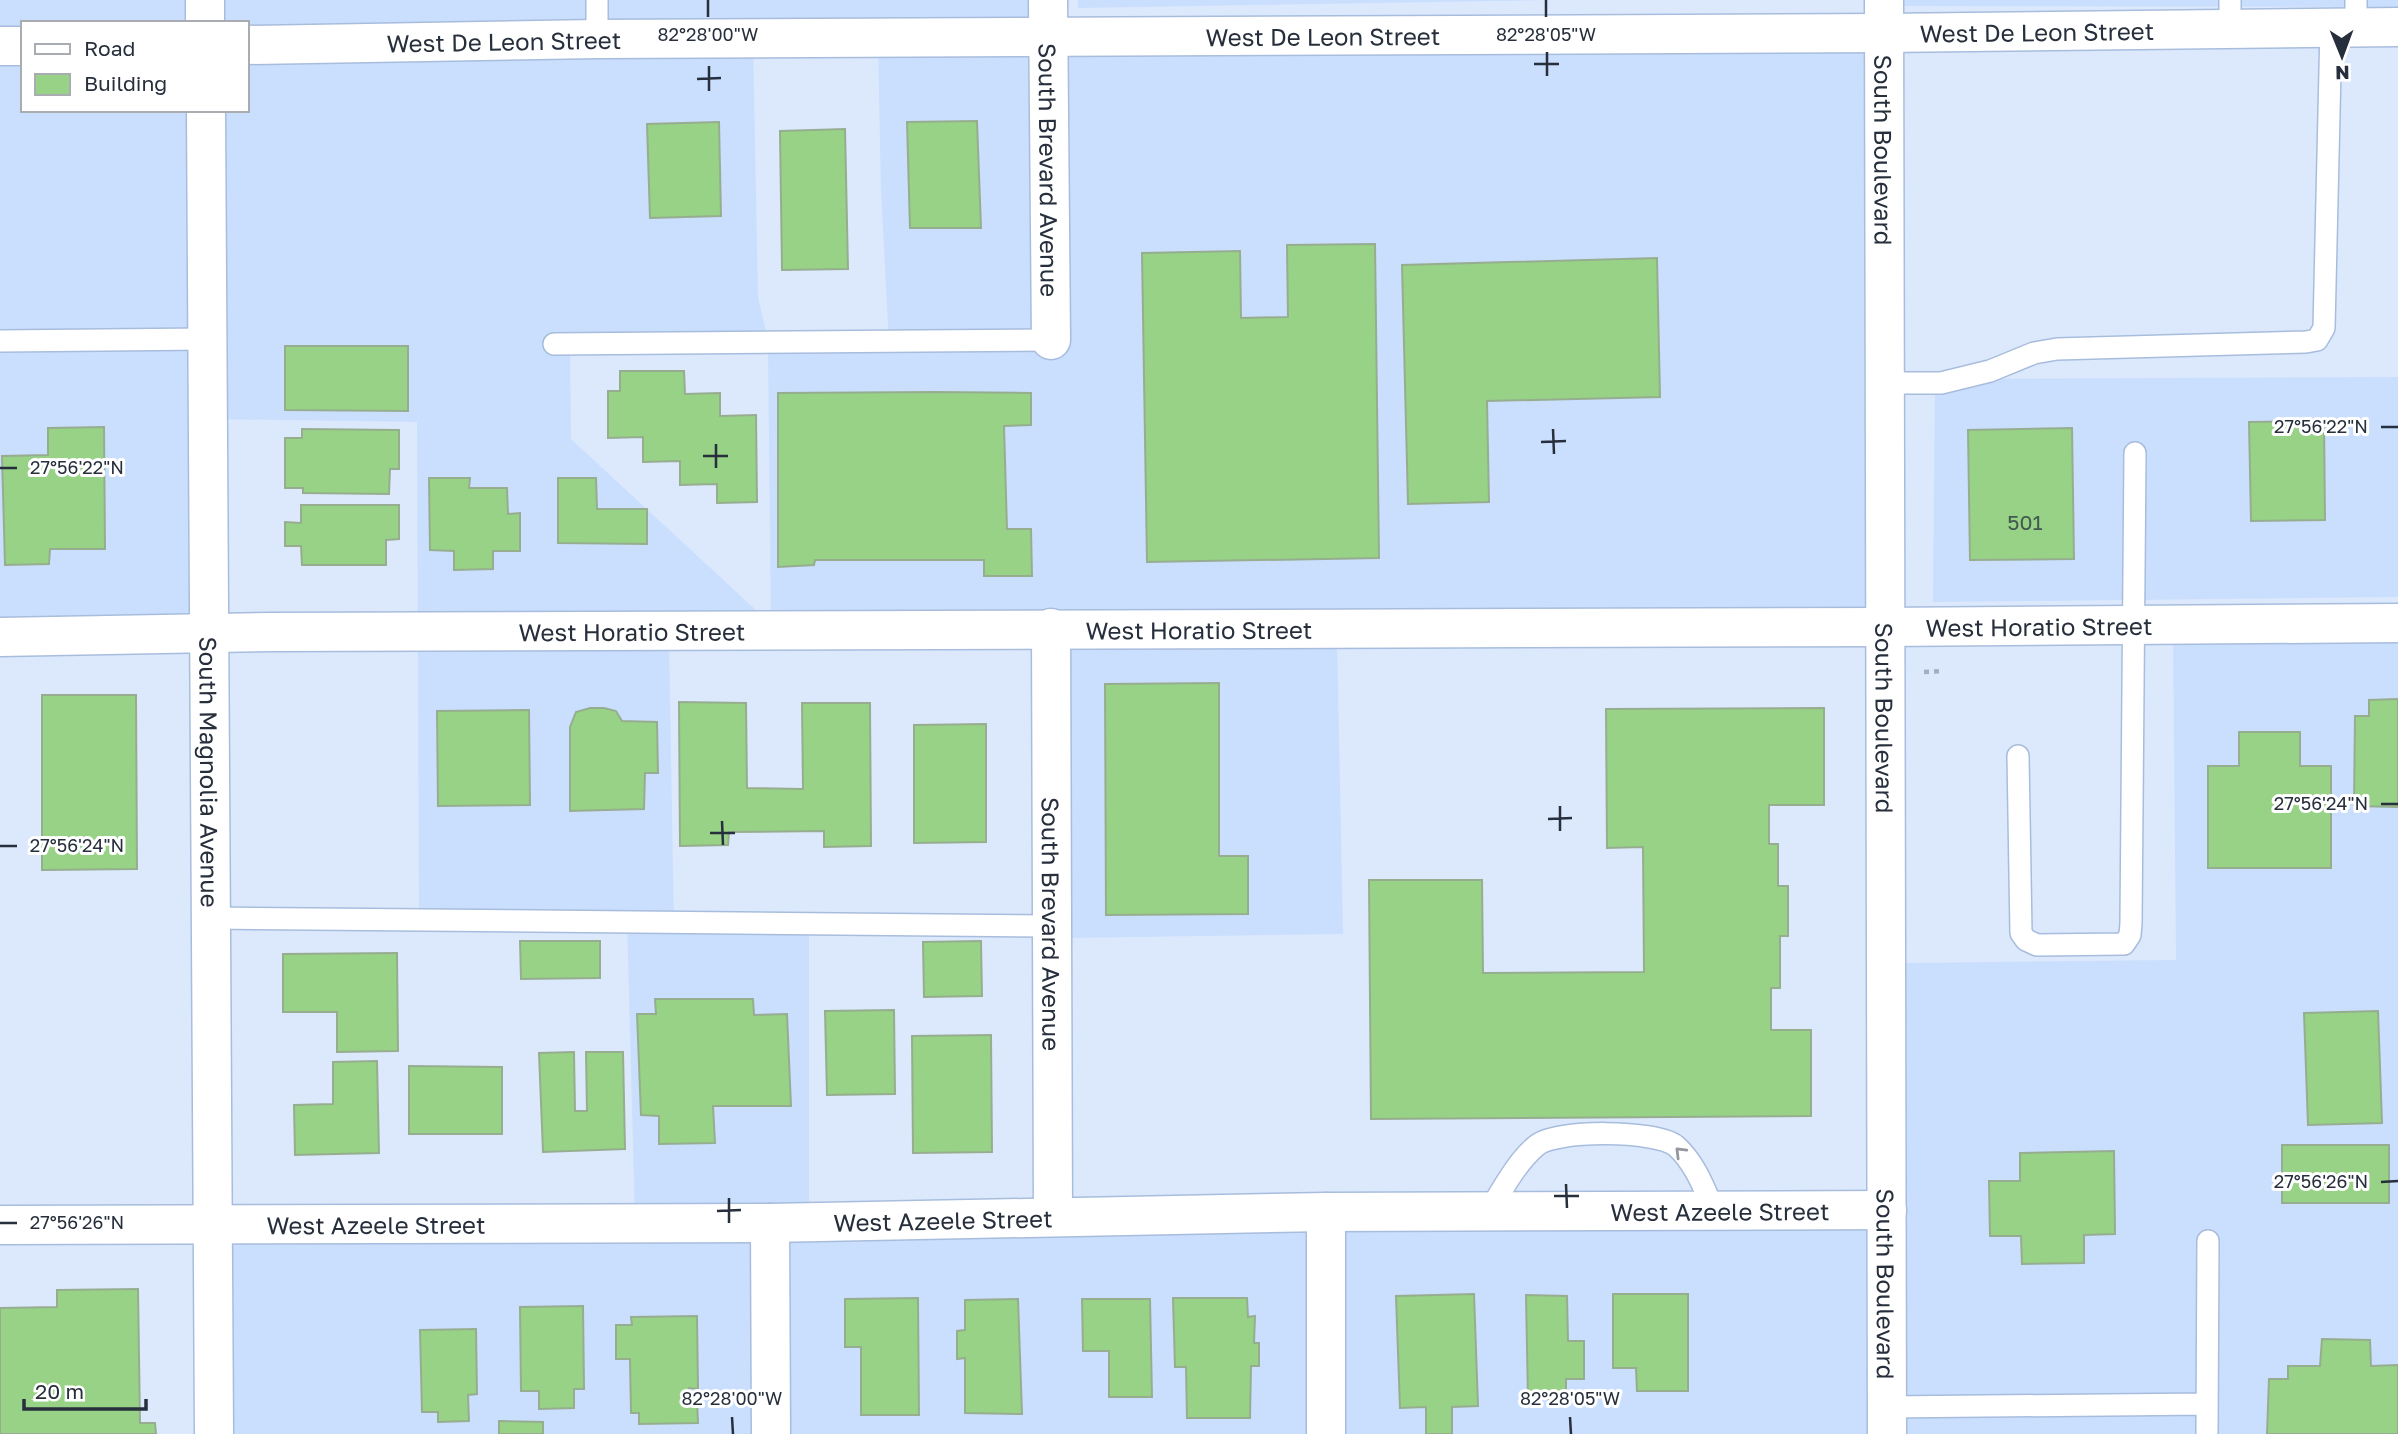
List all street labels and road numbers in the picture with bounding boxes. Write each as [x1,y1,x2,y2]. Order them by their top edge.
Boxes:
street label: West De Leon Street [1919,15,2154,47]
street label: West De Leon Street [1206,21,1440,51]
street label: West De Leon Street [386,24,621,57]
street label: South Brevard Avenue [1034,43,1065,297]
street label: South Boulevard [1870,55,1899,245]
street label: West Horatio Street [1925,610,2153,641]
street label: West Horatio Street [1085,614,1312,644]
street label: West Horatio Street [518,616,745,646]
street label: South Boulevard [1871,623,1900,813]
street label: South Magnolia Avenue [195,636,225,908]
street label: South Brevard Avenue [1037,797,1067,1051]
street label: South Boulevard [1872,1189,1901,1379]
street label: West Azeele Street [1610,1196,1830,1225]
street label: West Azeele Street [833,1203,1053,1236]
street label: West Azeele Street [266,1209,486,1239]

